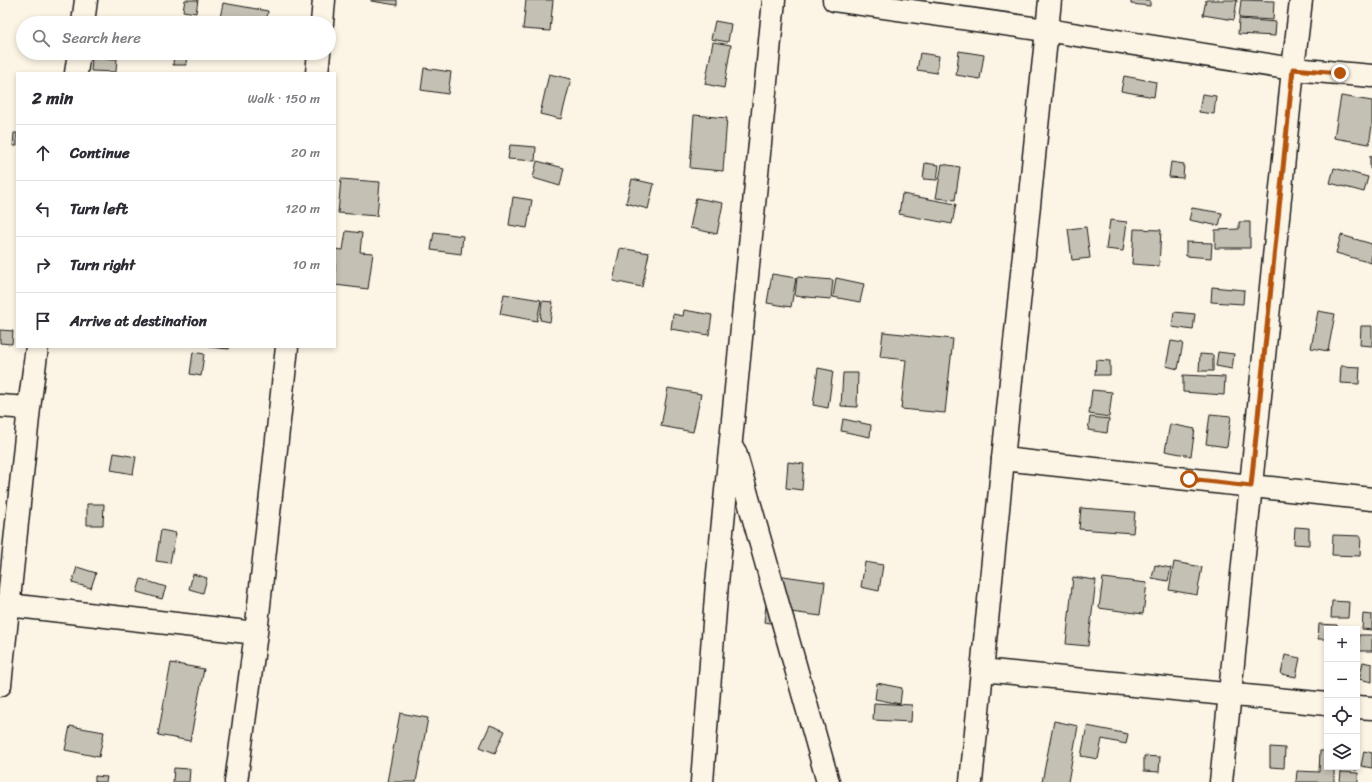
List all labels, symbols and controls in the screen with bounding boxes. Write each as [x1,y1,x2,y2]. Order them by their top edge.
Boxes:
search box [16,16,336,60]
text: Search here [62,25,141,51]
icon: search [30,27,52,49]
route end [1331,64,1349,82]
text: 2 min [32,83,73,113]
text: Walk · 150 m [247,87,320,110]
text: Continue [70,140,130,166]
text: 20 m [291,141,320,164]
icon: ahead [32,142,54,164]
text: Turn left [70,196,128,222]
text: 120 m [285,197,320,220]
icon: left [32,198,54,220]
text: Turn right [70,252,135,278]
text: 10 m [293,253,320,276]
icon: right [32,254,54,276]
text: Arrive at destination [70,308,207,334]
icon: arrive [32,310,54,332]
route start [1180,470,1198,488]
map controls [1324,626,1360,770]
button: + [1324,626,1360,662]
button: − [1324,662,1360,698]
button: locate [1324,698,1360,734]
button: layers [1324,734,1360,770]

